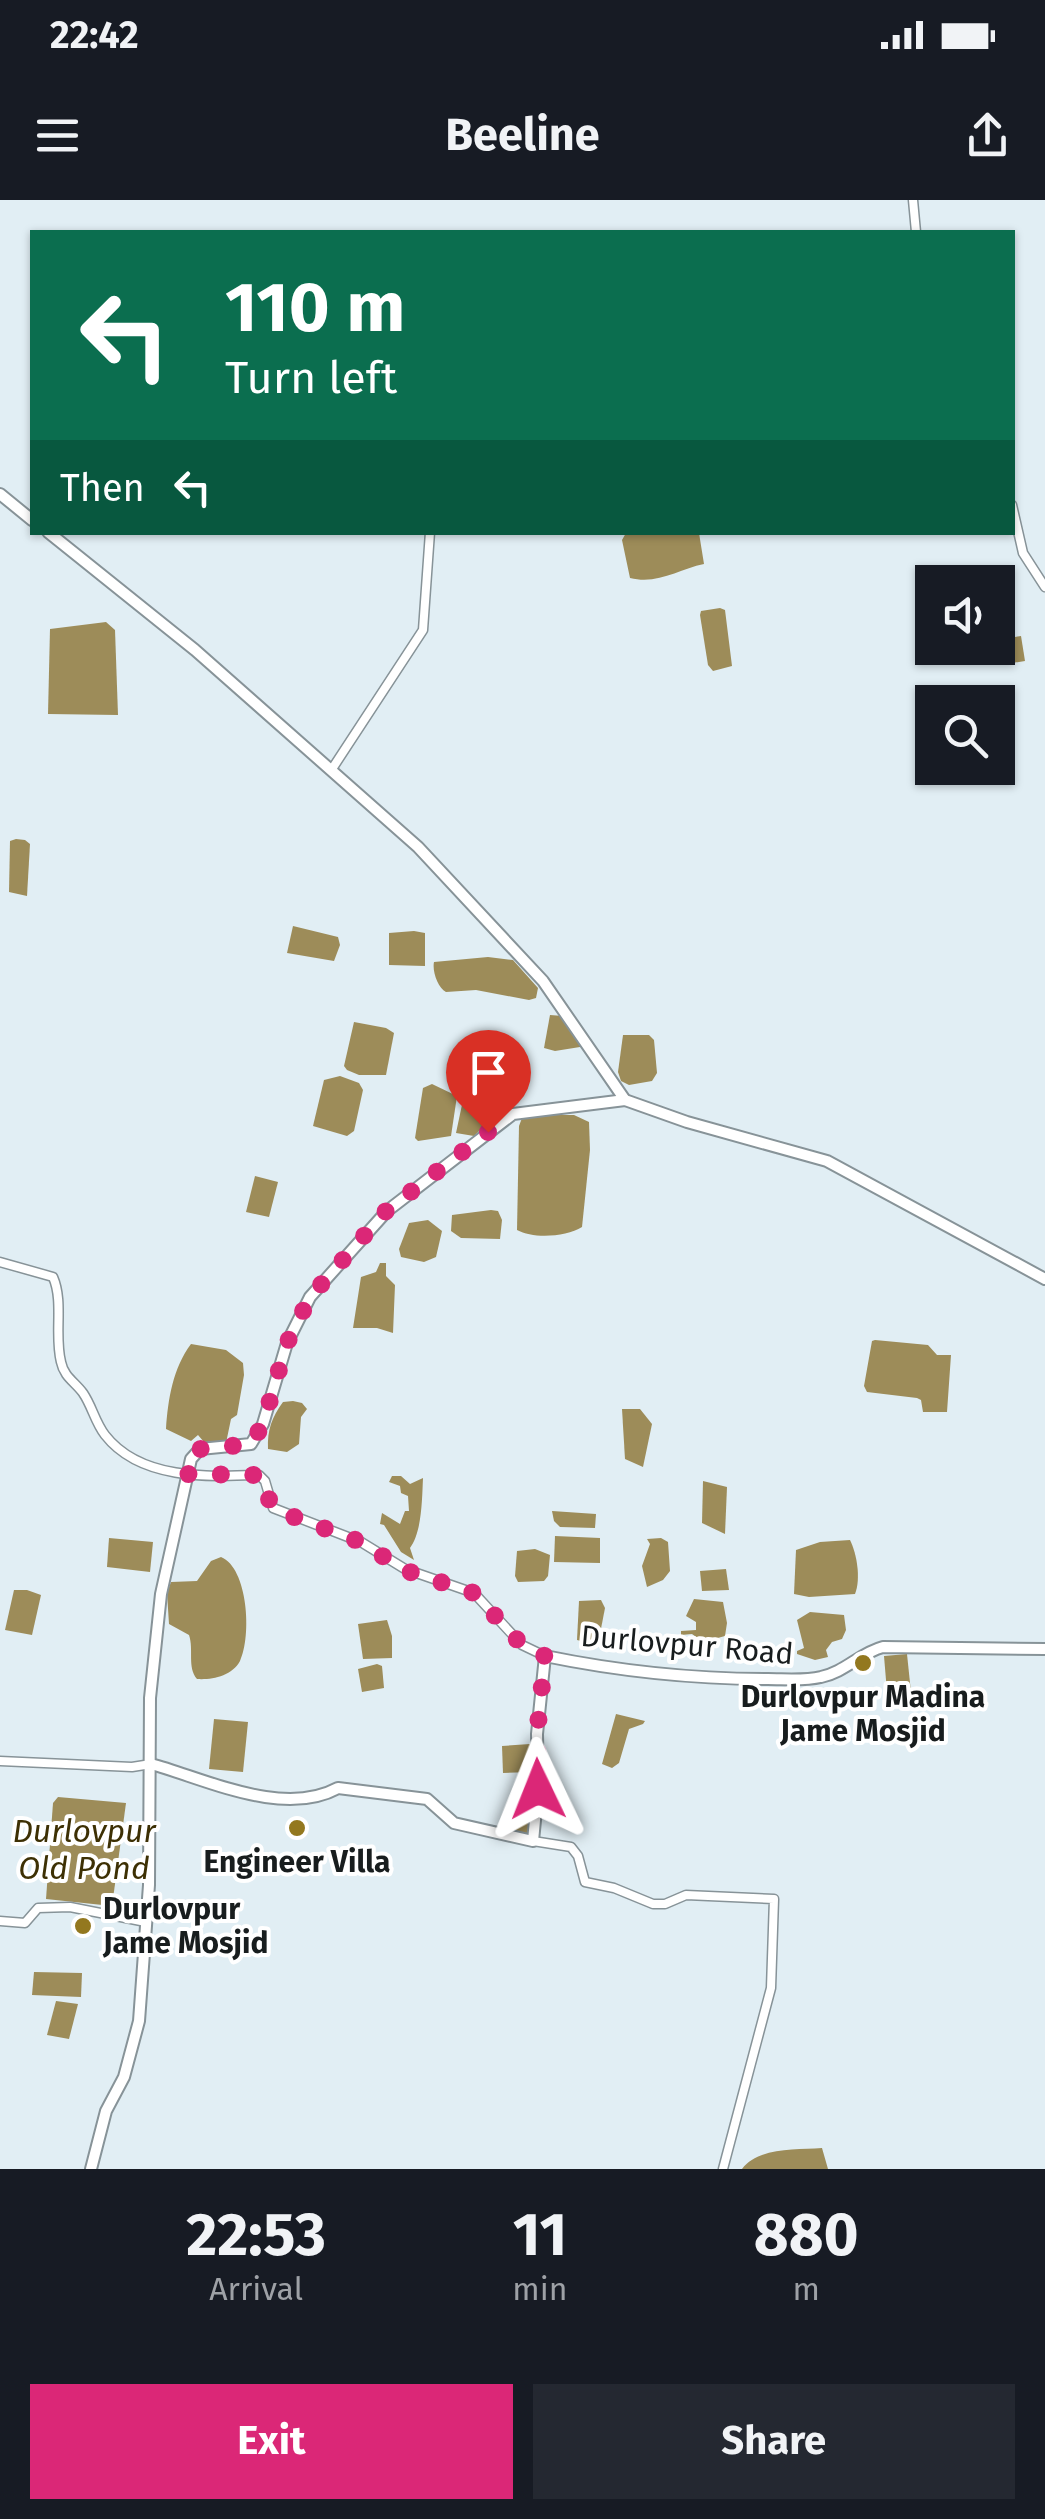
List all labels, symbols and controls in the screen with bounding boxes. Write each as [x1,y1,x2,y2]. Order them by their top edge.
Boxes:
text: 22:42 [50,12,139,58]
icon: menu [30,108,85,163]
text: Beeline [445,108,600,162]
icon: share [960,108,1015,163]
text: 110 m [225,266,405,350]
icon: left [60,270,190,400]
text: Turn left [225,351,397,405]
icon: left [165,460,220,515]
text: Then [60,465,145,511]
map controls [915,565,1015,785]
button: sound [915,565,1015,665]
button: search [915,685,1015,785]
pin [446,1030,531,1133]
icon: arrive [461,1045,516,1100]
street label: Durlovpur Road [579,1618,795,1672]
marker: Durlovpur Madina Jame Mosjid [852,1652,874,1674]
place label: Durlovpur Madina Jame Mosjid [741,1679,985,1749]
position arrow [486,1737,590,1841]
water label: Durlovpur Old Pond [12,1812,157,1887]
marker: Engineer Villa [286,1817,308,1839]
place label: Engineer Villa [203,1844,391,1880]
place label: Durlovpur Jame Mosjid [102,1891,268,1961]
marker: Durlovpur Jame Mosjid [72,1915,94,1937]
text: 22:53 [186,2199,326,2271]
text: 11 [513,2199,567,2271]
text: 880 [754,2199,859,2271]
text: Arrival [209,2270,303,2308]
text: min [512,2270,568,2308]
text: m [793,2270,820,2308]
button: Exit [30,2384,513,2499]
button: Share [533,2384,1015,2499]

